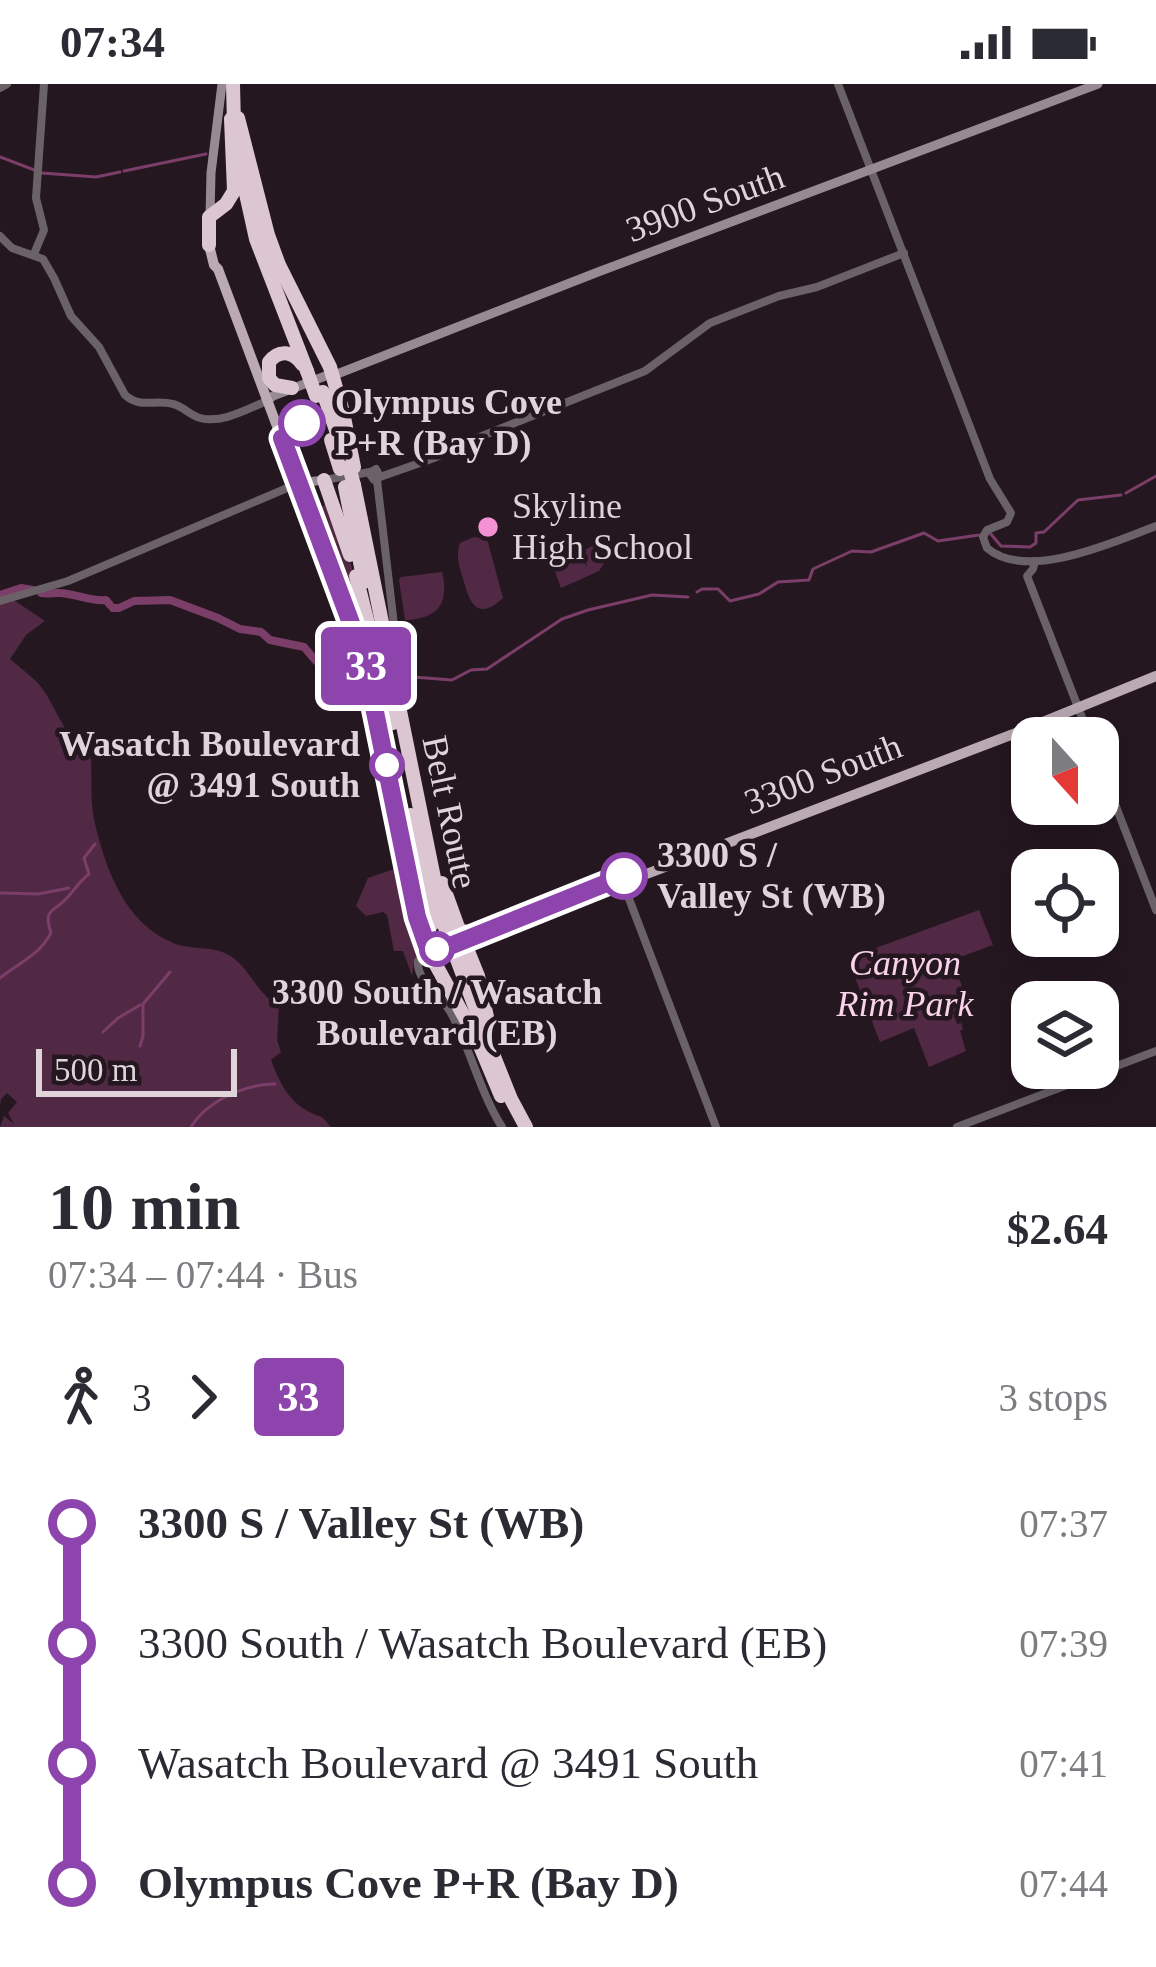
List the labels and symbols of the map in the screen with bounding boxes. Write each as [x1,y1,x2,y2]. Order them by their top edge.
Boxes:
street label: 3900 South [621,156,789,250]
place label: Olympus Cove P+R (Bay D) [335,382,562,463]
marker: Olympus Cove P+R (Bay D) [280,401,324,445]
place label: Skyline High School [512,486,693,567]
marker: Skyline High School [475,514,501,540]
line badge: 33 [312,627,420,705]
north arrow [1011,717,1119,825]
place label: Wasatch Boulevard @ 3491 South [59,724,360,805]
street label: 3300 South [739,726,907,822]
street label: Belt Route [414,732,486,892]
marker: Wasatch Boulevard @ 3491 South [371,749,403,781]
place label: 3300 S / Valley St (WB) [657,835,886,916]
marker: 3300 S / Valley St (WB) [602,854,646,898]
marker: 3300 South / Wasatch Boulevard (EB) [421,933,453,965]
park label: Canyon Rim Park [836,943,975,1024]
place label: 3300 South / Wasatch Boulevard (EB) [272,972,602,1053]
scale bar [36,1043,237,1096]

